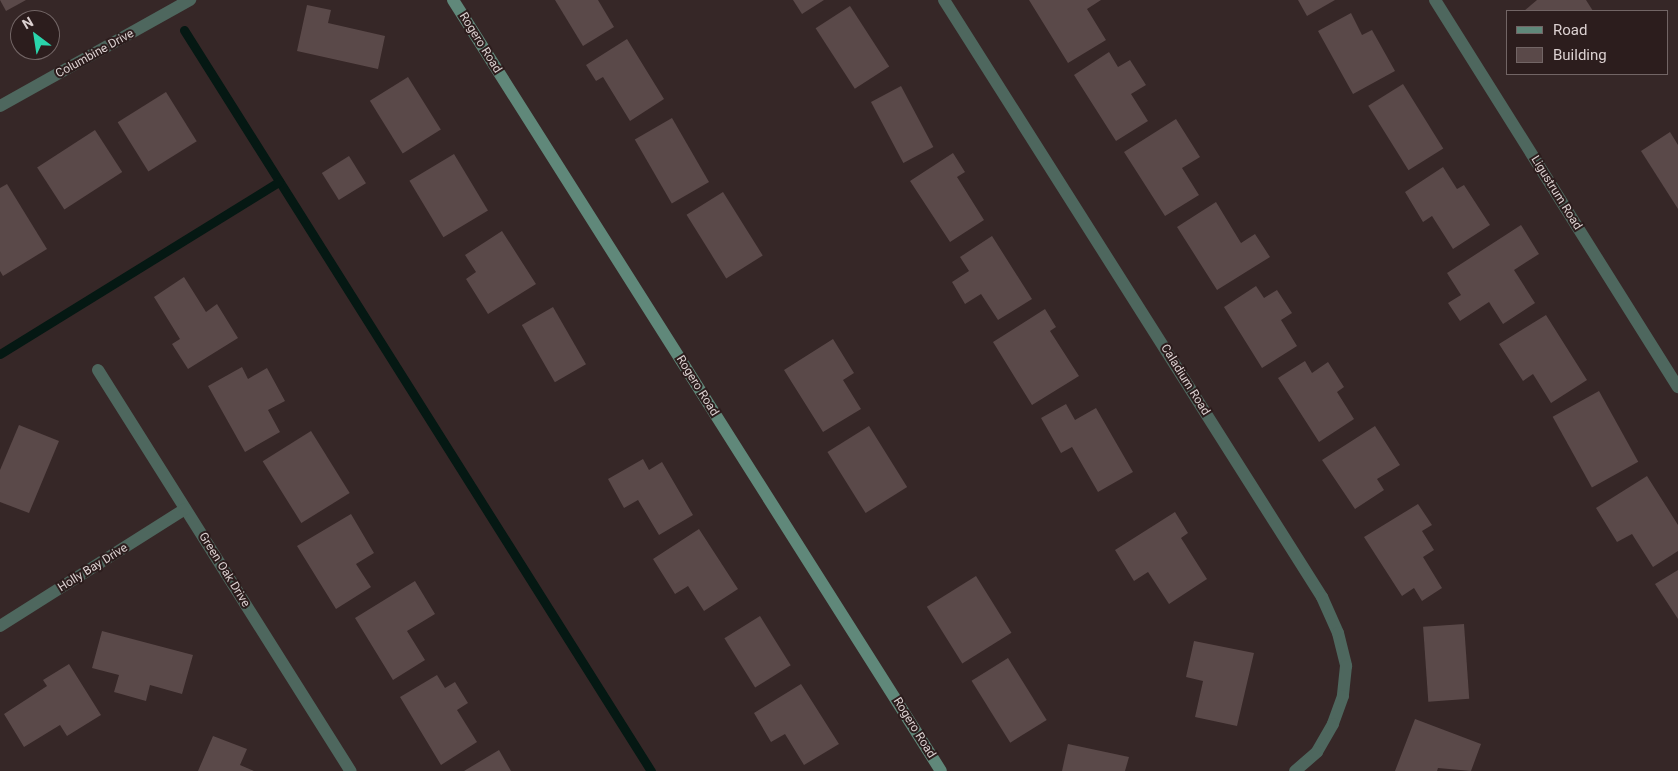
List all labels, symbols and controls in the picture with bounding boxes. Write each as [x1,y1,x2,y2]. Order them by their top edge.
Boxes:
north arrow [10,10,60,60]
street label: Rogero Road [456,10,504,76]
legend [1506,10,1668,75]
text: N [19,14,36,32]
text: Road [1553,21,1587,39]
street label: Columbine Drive [53,27,137,81]
text: Building [1553,46,1607,64]
street label: Ligustrum Road [1527,153,1585,233]
street label: Caladium Road [1157,342,1213,418]
street label: Rogero Road [673,353,721,419]
street label: Green Oak Drive [195,530,253,610]
street label: Holly Bay Drive [56,541,130,595]
street label: Rogero Road [890,695,938,761]

